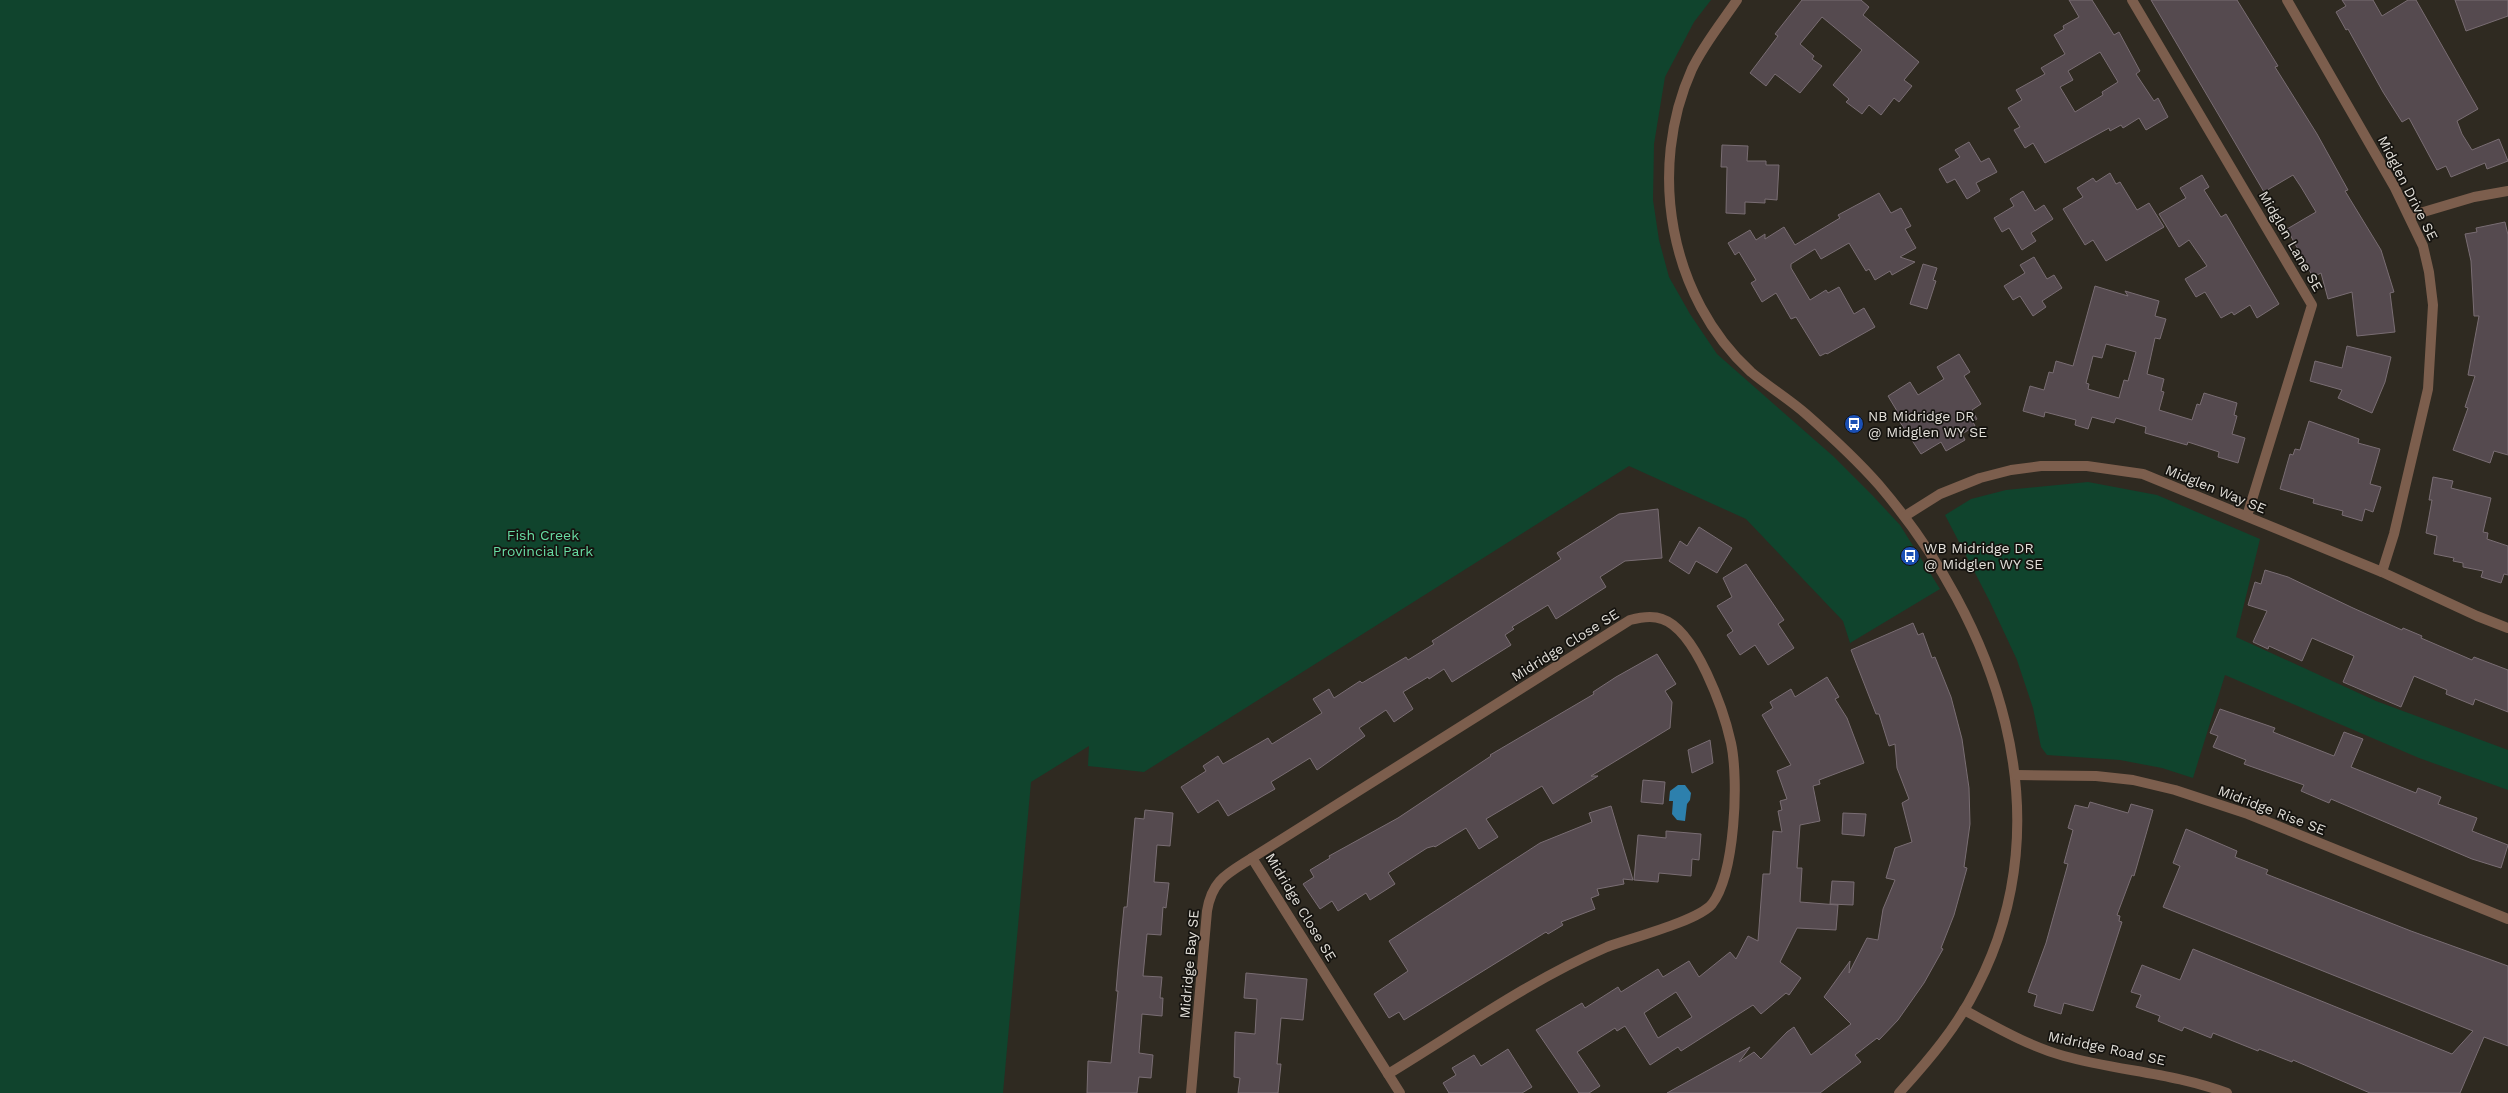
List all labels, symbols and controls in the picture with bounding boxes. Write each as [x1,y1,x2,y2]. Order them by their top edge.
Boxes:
street label: Midglen Drive SE [2375,133,2441,243]
street label: Midglen Lane SE [2256,188,2326,294]
place label: NB Midridge DR @ Midglen WY SE [1868,408,1987,440]
bus stop icon: NB Midridge DR @ Midglen WY SE [1843,413,1865,435]
street label: Midglen Way SE [2163,461,2269,517]
park label: Fish Creek Provincial Park [493,527,593,559]
place label: WB Midridge DR @ Midglen WY SE [1924,540,2043,572]
bus stop icon: WB Midridge DR @ Midglen WY SE [1899,545,1921,567]
street label: Midridge Close SE [1508,605,1622,684]
street label: Midridge Rise SE [2216,782,2328,838]
street label: Midridge Close SE [1262,850,1340,964]
street label: Midridge Bay SE [1176,909,1202,1019]
street label: Midridge Road SE [2047,1028,2167,1068]

